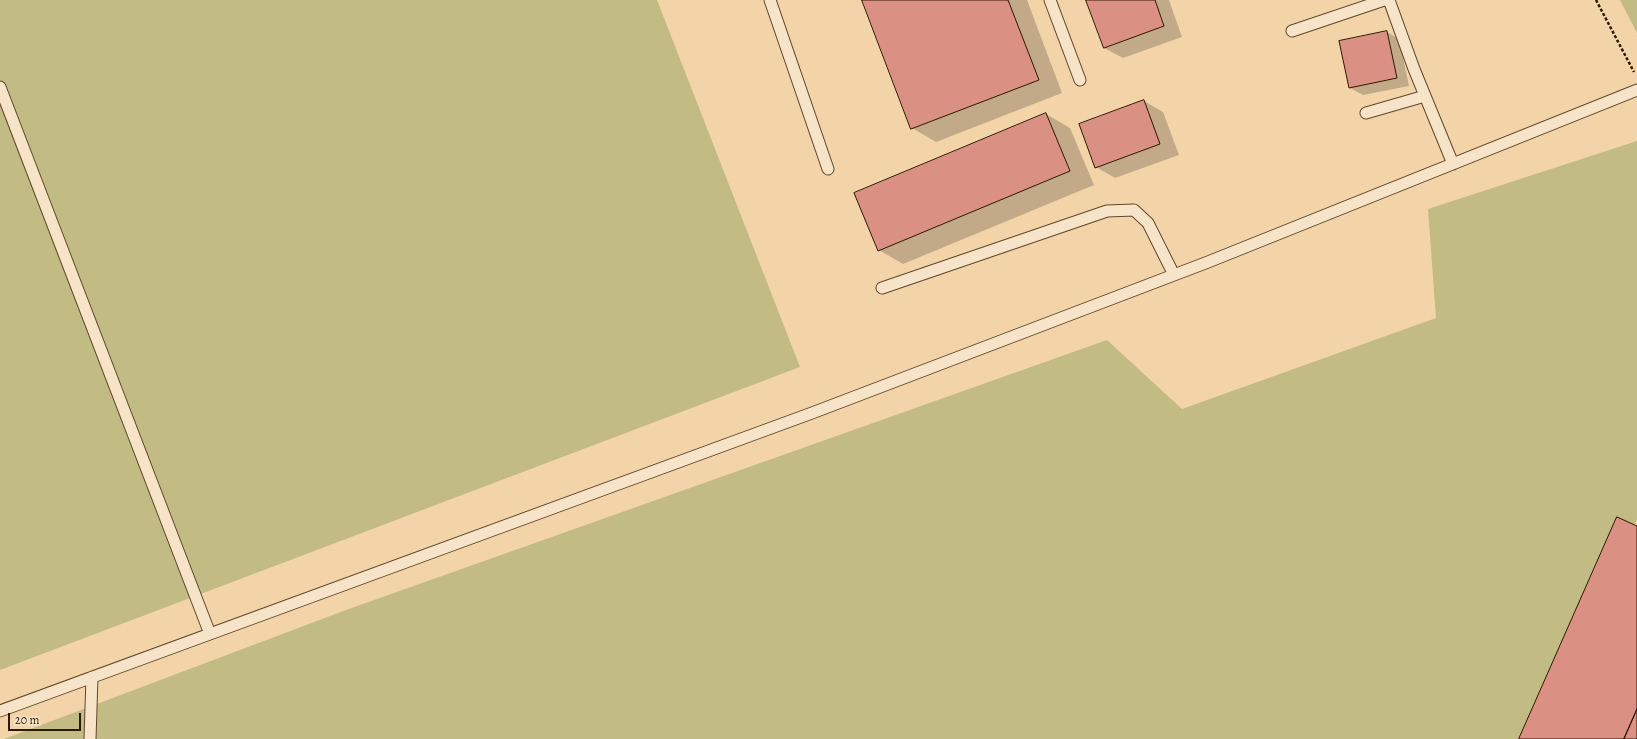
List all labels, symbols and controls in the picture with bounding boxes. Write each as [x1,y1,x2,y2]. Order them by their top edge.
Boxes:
scale bar [10,705,83,731]
text: 20 m [15,712,39,728]

